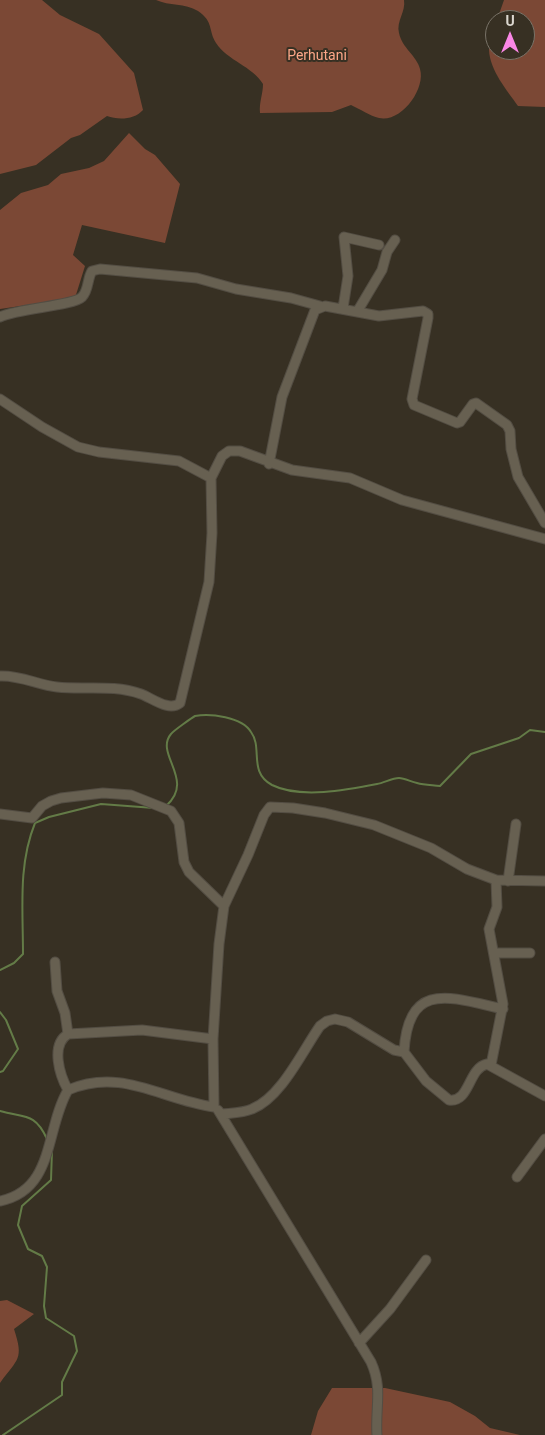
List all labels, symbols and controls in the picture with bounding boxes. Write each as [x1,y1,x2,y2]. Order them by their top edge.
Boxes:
north arrow [485,10,535,60]
text: U [505,13,515,29]
park label: Perhutani [287,48,347,64]

